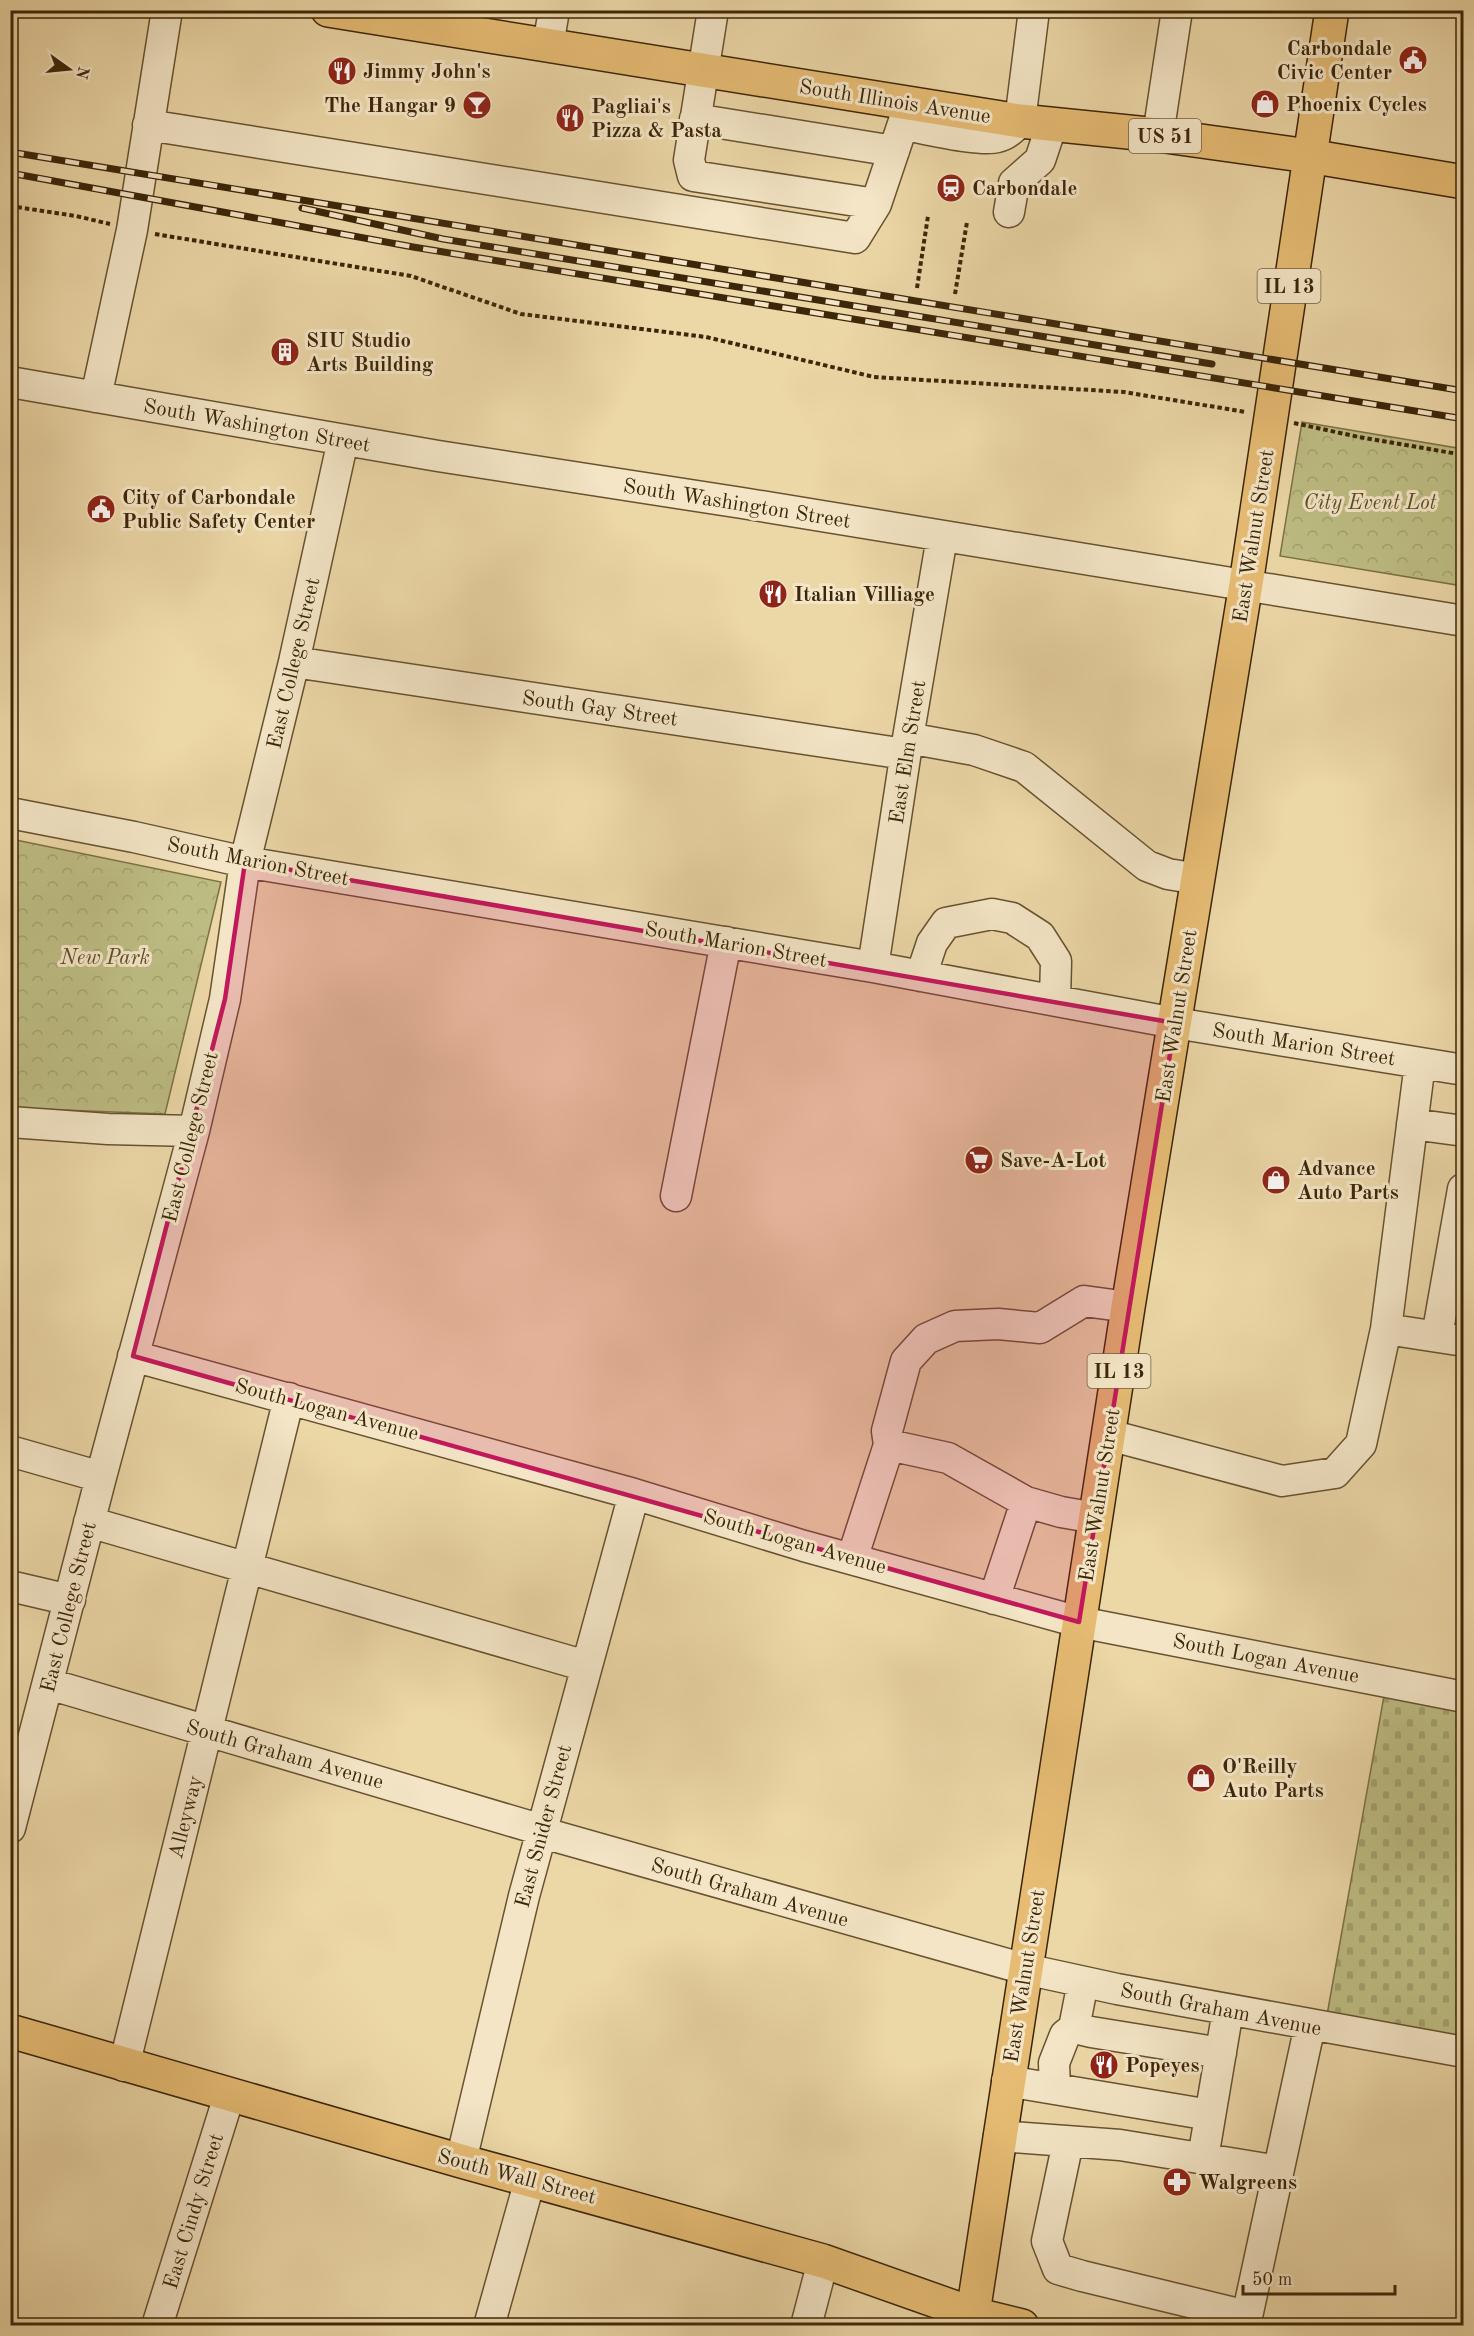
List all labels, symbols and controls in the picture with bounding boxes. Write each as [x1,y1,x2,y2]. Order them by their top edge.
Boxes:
north arrow [39,39,99,99]
place label: Carbondale Civic Center [1277,39,1392,84]
public building icon: Carbondale Civic Center [1397,44,1429,76]
restaurant icon: Jimmy John's [326,55,358,87]
place label: Jimmy John's [363,62,490,83]
text: N [72,64,91,81]
street label: South Illinois Avenue [797,77,992,128]
shop icon: Phoenix Cycles [1249,88,1281,120]
bar icon: The Hangar 9 [461,89,493,121]
place label: Phoenix Cycles [1286,95,1427,116]
place label: The Hangar 9 [324,96,456,117]
place label: Pagliai's Pizza & Pasta [591,97,722,142]
restaurant icon: Pagliai's Pizza & Pasta [554,102,586,134]
road number: US 51 [1129,119,1201,153]
station icon: Carbondale [935,172,967,204]
place label: Carbondale [972,179,1077,200]
road number: IL 13 [1258,269,1320,303]
place label: SIU Studio Arts Building [306,331,434,376]
building icon: SIU Studio Arts Building [269,336,301,368]
street label: South Washington Street [142,396,372,457]
street label: East Walnut Street [1230,448,1279,625]
street label: South Washington Street [622,476,852,533]
place label: City of Carbondale Public Safety Center [122,488,315,533]
public building icon: City of Carbondale Public Safety Center [85,493,117,525]
park label: City Event Lot [1304,493,1437,514]
street label: East College Street [265,576,324,751]
restaurant icon: Italian Villiage [757,578,789,610]
place label: Italian Villiage [794,585,935,606]
street label: East Elm Street [887,679,930,826]
street label: South Gay Street [521,688,679,731]
street label: South Marion Street [165,835,350,890]
street label: South Marion Street [643,919,829,972]
street label: East Walnut Street [1153,928,1202,1105]
park label: New Park [59,948,150,969]
street label: South Marion Street [1211,1021,1397,1070]
street label: East College Street [160,1050,223,1225]
supermarket icon: Save-A-Lot [963,1144,995,1176]
place label: Save-A-Lot [1000,1151,1107,1172]
place label: Advance Auto Parts [1297,1159,1399,1204]
shop icon: Advance Auto Parts [1260,1164,1292,1196]
road number: IL 13 [1088,1354,1150,1388]
street label: South Logan Avenue [232,1376,421,1445]
street label: East Walnut Street [1076,1407,1125,1584]
street label: South Logan Avenue [701,1506,889,1579]
street label: East College Street [38,1520,101,1695]
street label: South Logan Avenue [1171,1631,1361,1688]
street label: South Graham Avenue [183,1717,386,1794]
street label: East Snider Street [513,1743,576,1910]
place label: O'Reilly Auto Parts [1222,1757,1324,1802]
shop icon: O'Reilly Auto Parts [1185,1762,1217,1794]
street label: Alleyway [166,1774,207,1861]
street label: South Graham Avenue [648,1855,851,1932]
street label: East Walnut Street [1001,1888,1050,2065]
street label: South Graham Avenue [1118,1981,1323,2040]
restaurant icon: Popeyes [1088,2049,1120,2081]
place label: Popeyes [1125,2056,1200,2077]
street label: East Cindy Street [161,2131,228,2292]
street label: South Wall Street [435,2146,598,2209]
pharmacy icon: Walgreens [1161,2166,1193,2198]
place label: Walgreens [1198,2173,1297,2194]
scale bar [1243,2258,1394,2296]
text: 50 m [1252,2271,1292,2289]

